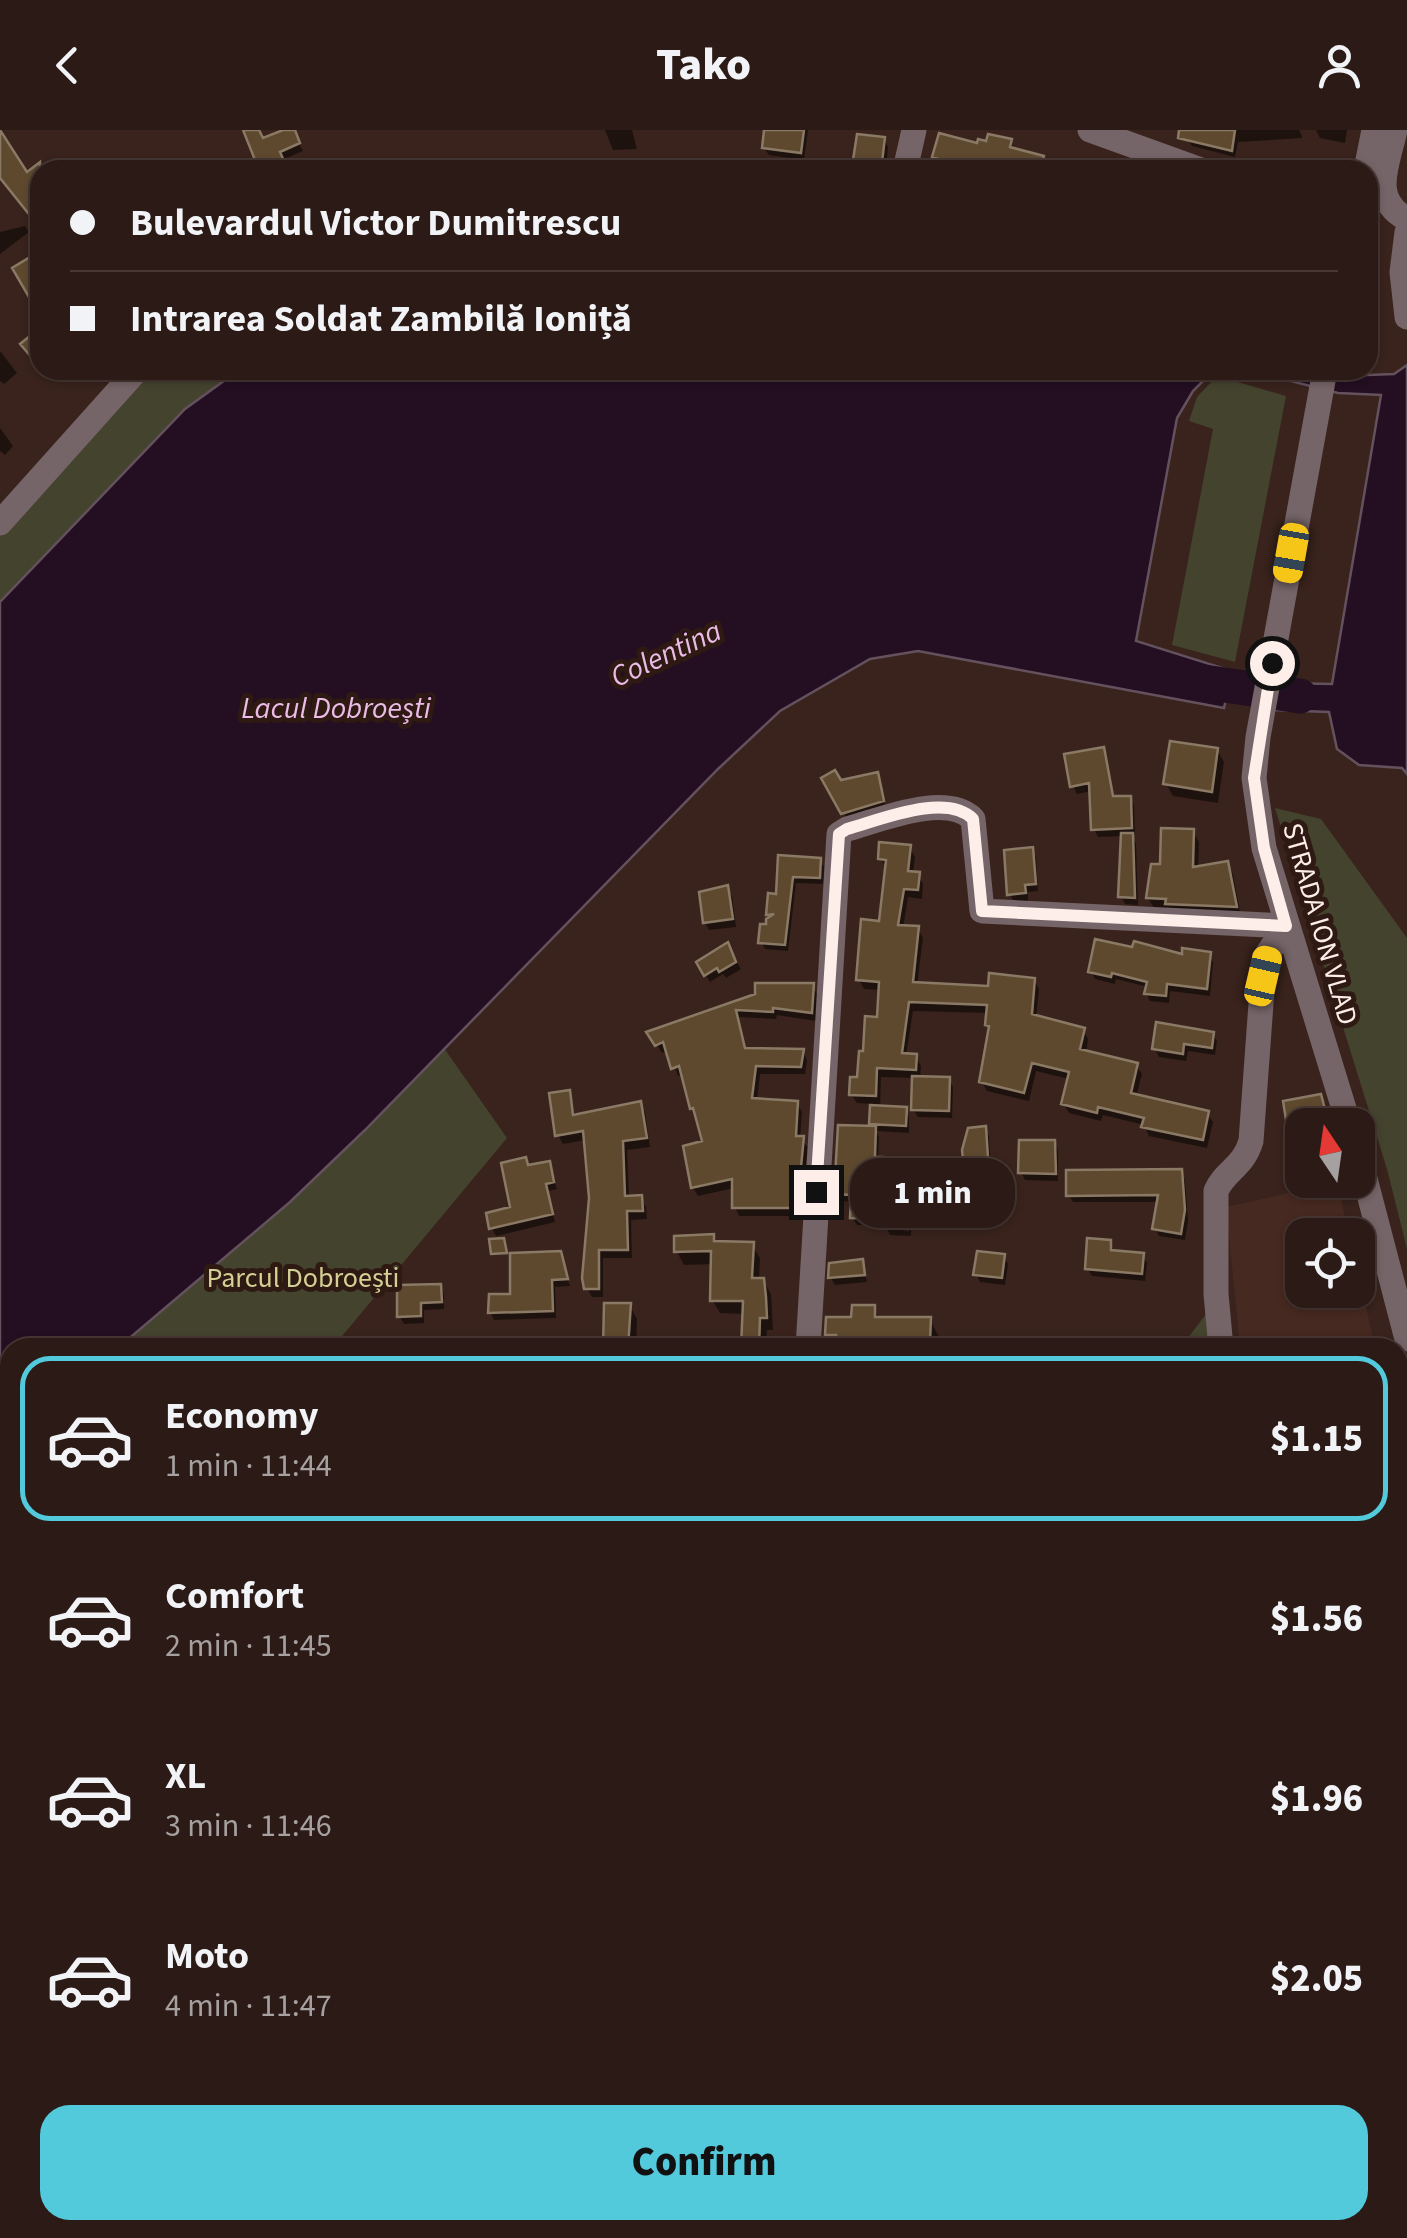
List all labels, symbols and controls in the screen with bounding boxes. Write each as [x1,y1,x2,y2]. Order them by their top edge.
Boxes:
text: Tako [656,33,751,97]
icon: back [40,38,95,93]
icon: person [1312,38,1367,93]
text: Bulevardul Victor Dumitrescu [130,196,621,250]
text: Intrarea Soldat Zambilă Ioniță [130,292,632,346]
car [1271,521,1311,585]
water label: Colentina [603,610,729,698]
route start [1250,641,1295,686]
water label: Lacul Dobroești [241,687,432,730]
street label: STRADA ION VLAD [1272,818,1368,1030]
car [1242,943,1284,1009]
north arrow [1285,1108,1375,1198]
map controls [1285,1108,1375,1308]
callout: 1 min [851,1157,1016,1227]
route end [794,1170,839,1215]
text: 1 min [893,1170,972,1216]
button: locate [1285,1218,1375,1308]
park label: Parcul Dobroești [207,1258,399,1298]
text: Economy [165,1389,318,1443]
icon: car [45,1394,135,1484]
text: $1.15 [1270,1412,1363,1466]
text: 1 min · 11:44 [165,1443,332,1489]
text: Comfort [165,1569,304,1623]
icon: car [45,1574,135,1664]
text: $1.56 [1270,1592,1363,1646]
text: 2 min · 11:45 [165,1623,332,1669]
text: XL [165,1749,206,1803]
icon: car [45,1754,135,1844]
text: $1.96 [1270,1772,1363,1826]
text: 3 min · 11:46 [165,1803,332,1849]
text: Moto [165,1929,249,1983]
icon: car [45,1934,135,2024]
text: $2.05 [1270,1952,1363,2006]
text: 4 min · 11:47 [165,1983,332,2029]
button: Confirm [40,2105,1368,2220]

